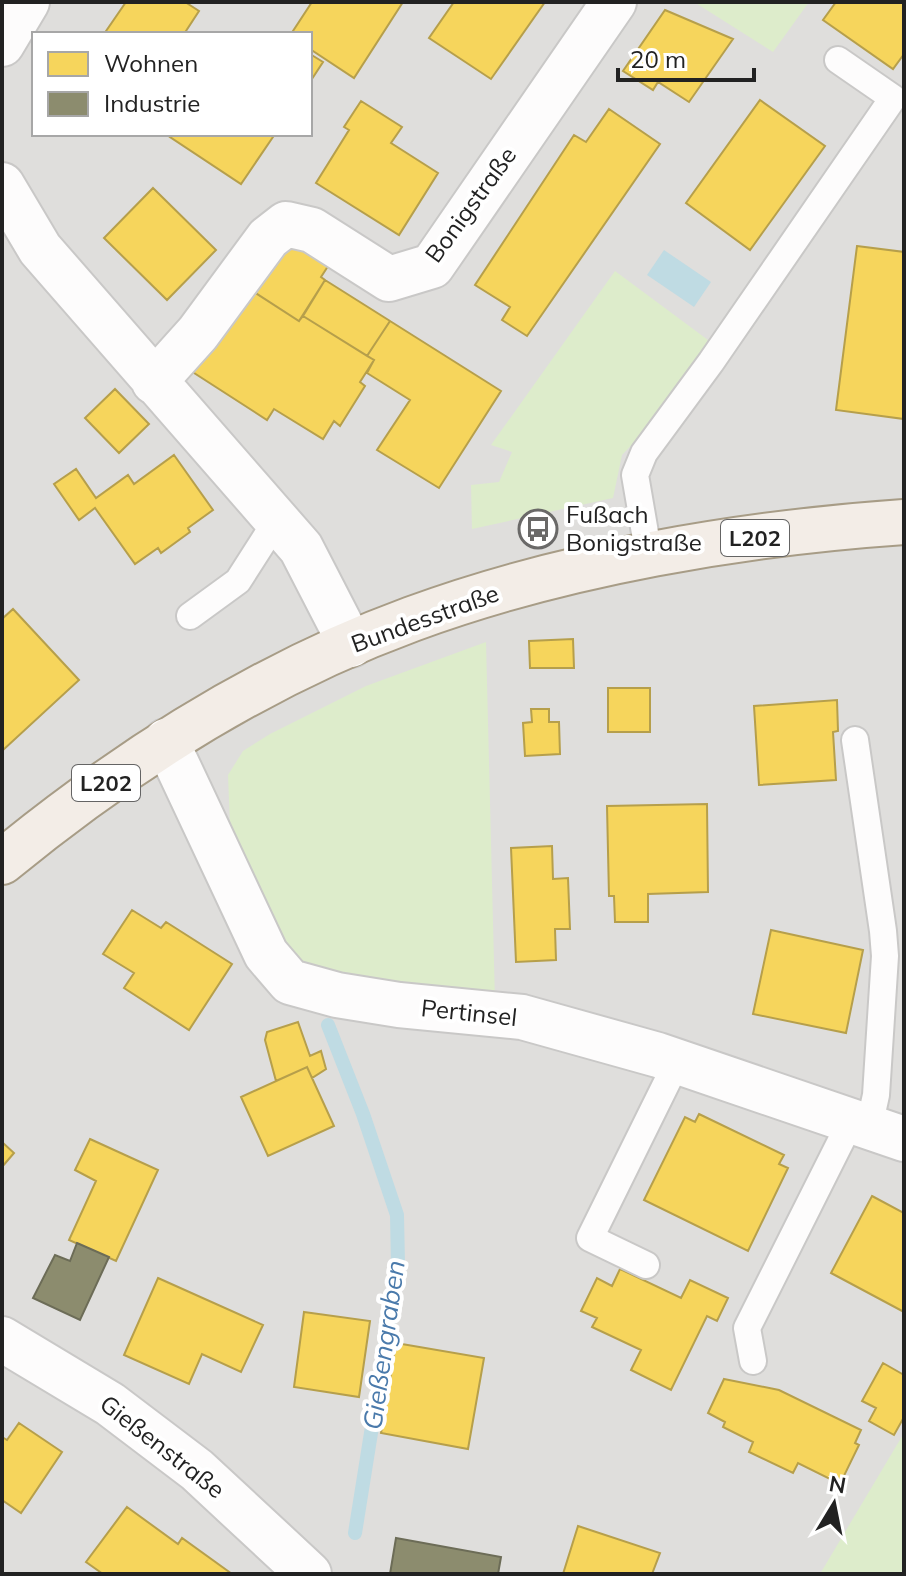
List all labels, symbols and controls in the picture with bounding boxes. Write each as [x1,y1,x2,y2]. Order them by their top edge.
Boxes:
legend [32,32,312,136]
scale bar [618,32,754,82]
text: 20 m [630,44,686,74]
text: Wohnen [104,48,198,78]
text: Industrie [104,88,200,118]
street label: Bonigstraße [418,141,522,268]
place label: Fußach Bonigstraße [566,499,702,557]
bus stop icon: Fußach Bonigstraße [517,508,559,550]
road number: L202 [721,520,789,556]
street label: Bundesstraße [347,577,503,659]
road number: L202 [72,765,140,801]
street label: Pertinsel [420,992,519,1032]
water label: Gießengraben [355,1258,412,1432]
street label: Gießenstraße [94,1388,231,1504]
north arrow [794,1464,874,1544]
text: N [827,1469,848,1500]

